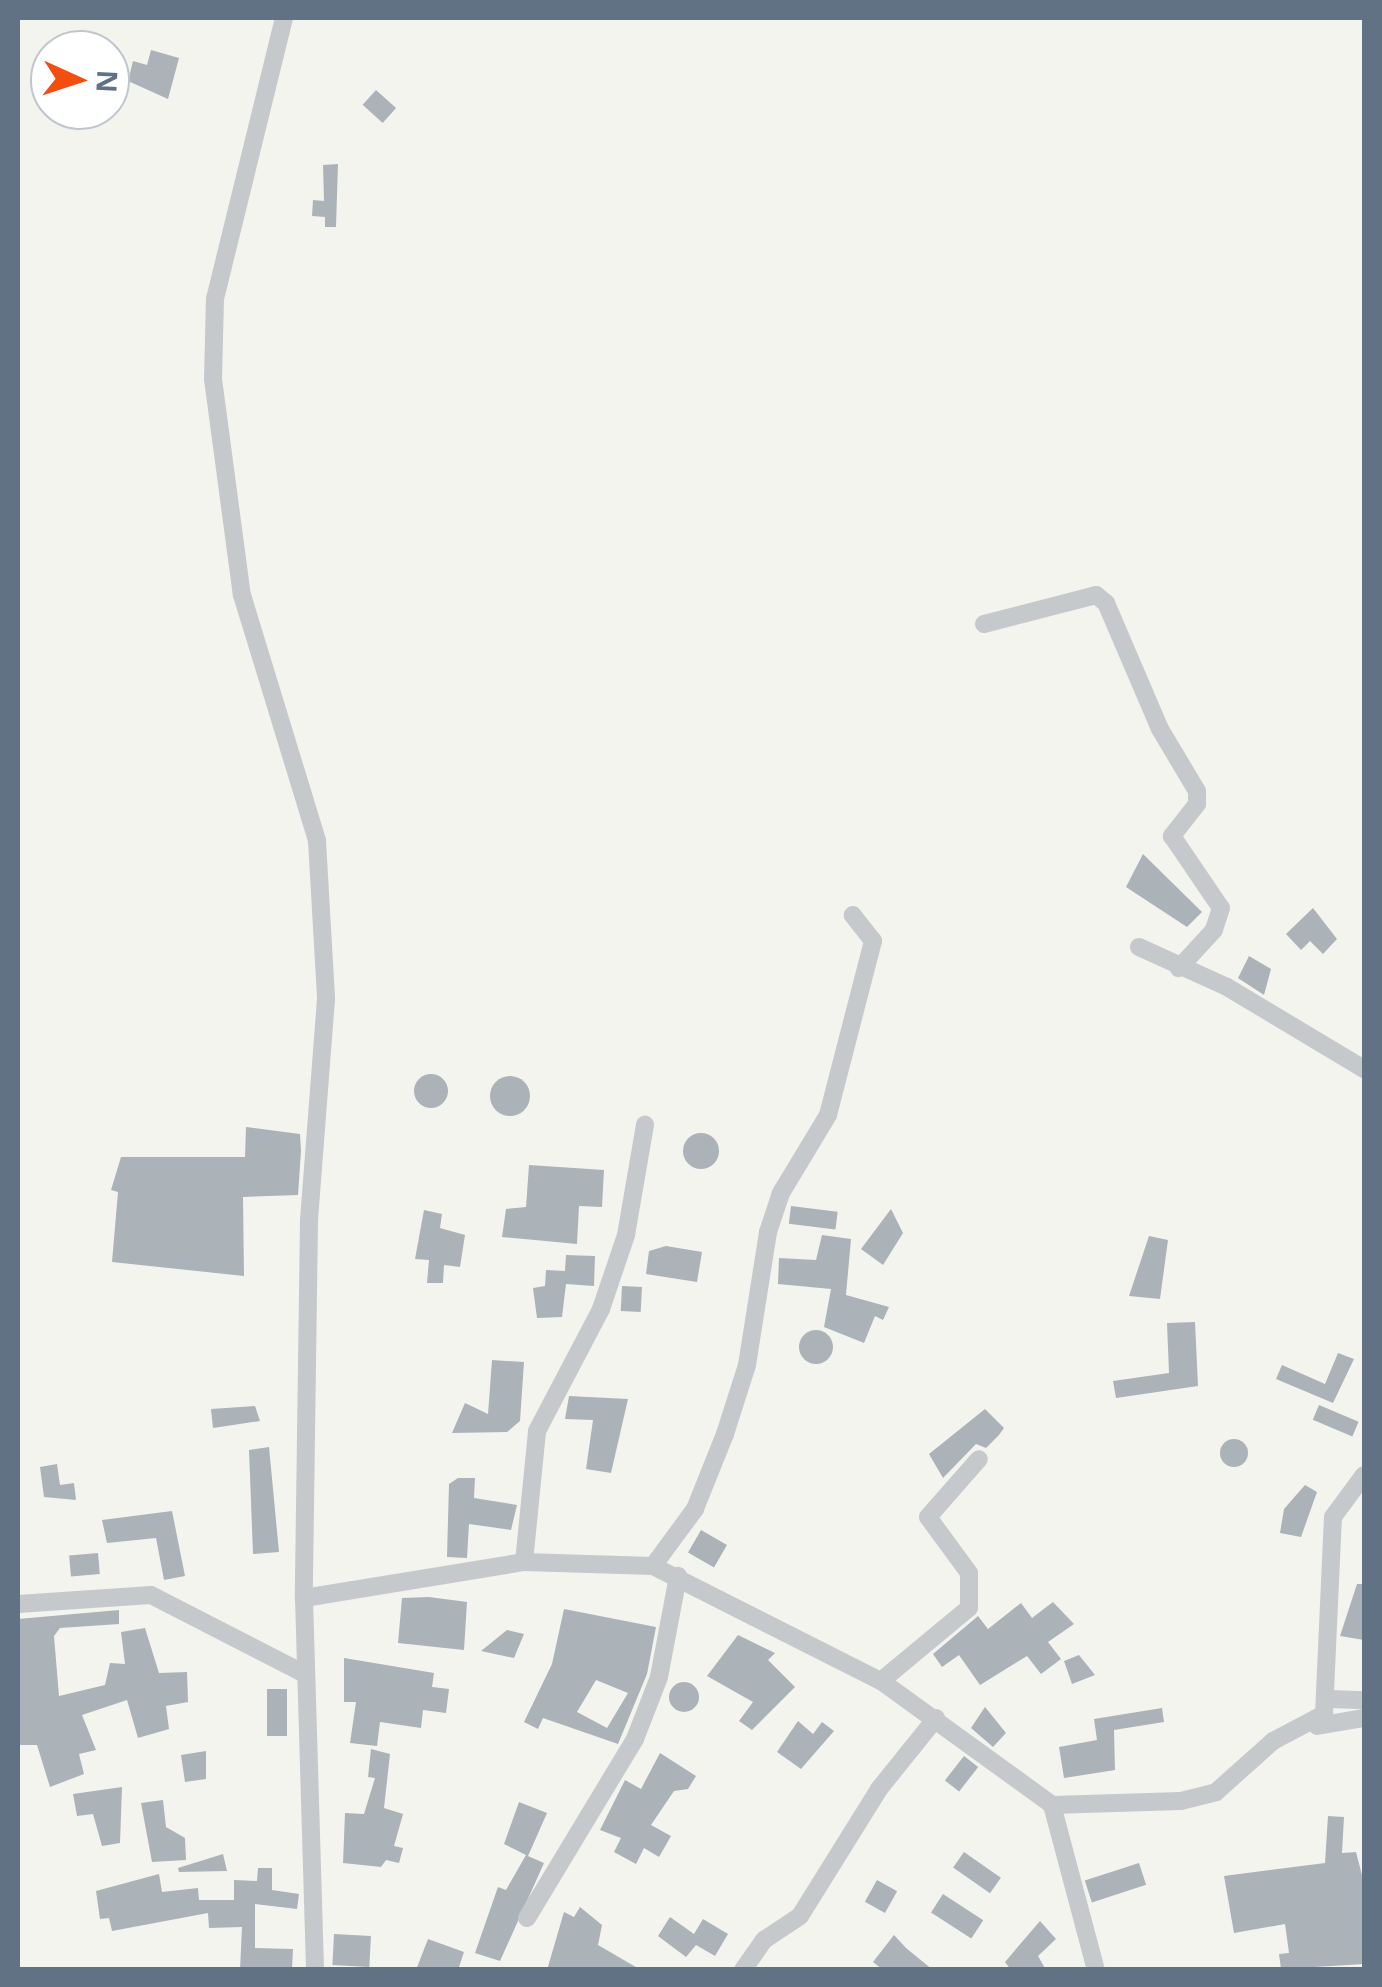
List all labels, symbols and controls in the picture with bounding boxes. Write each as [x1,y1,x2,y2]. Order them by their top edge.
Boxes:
north arrow [30,30,130,130]
text: N [88,69,128,94]

